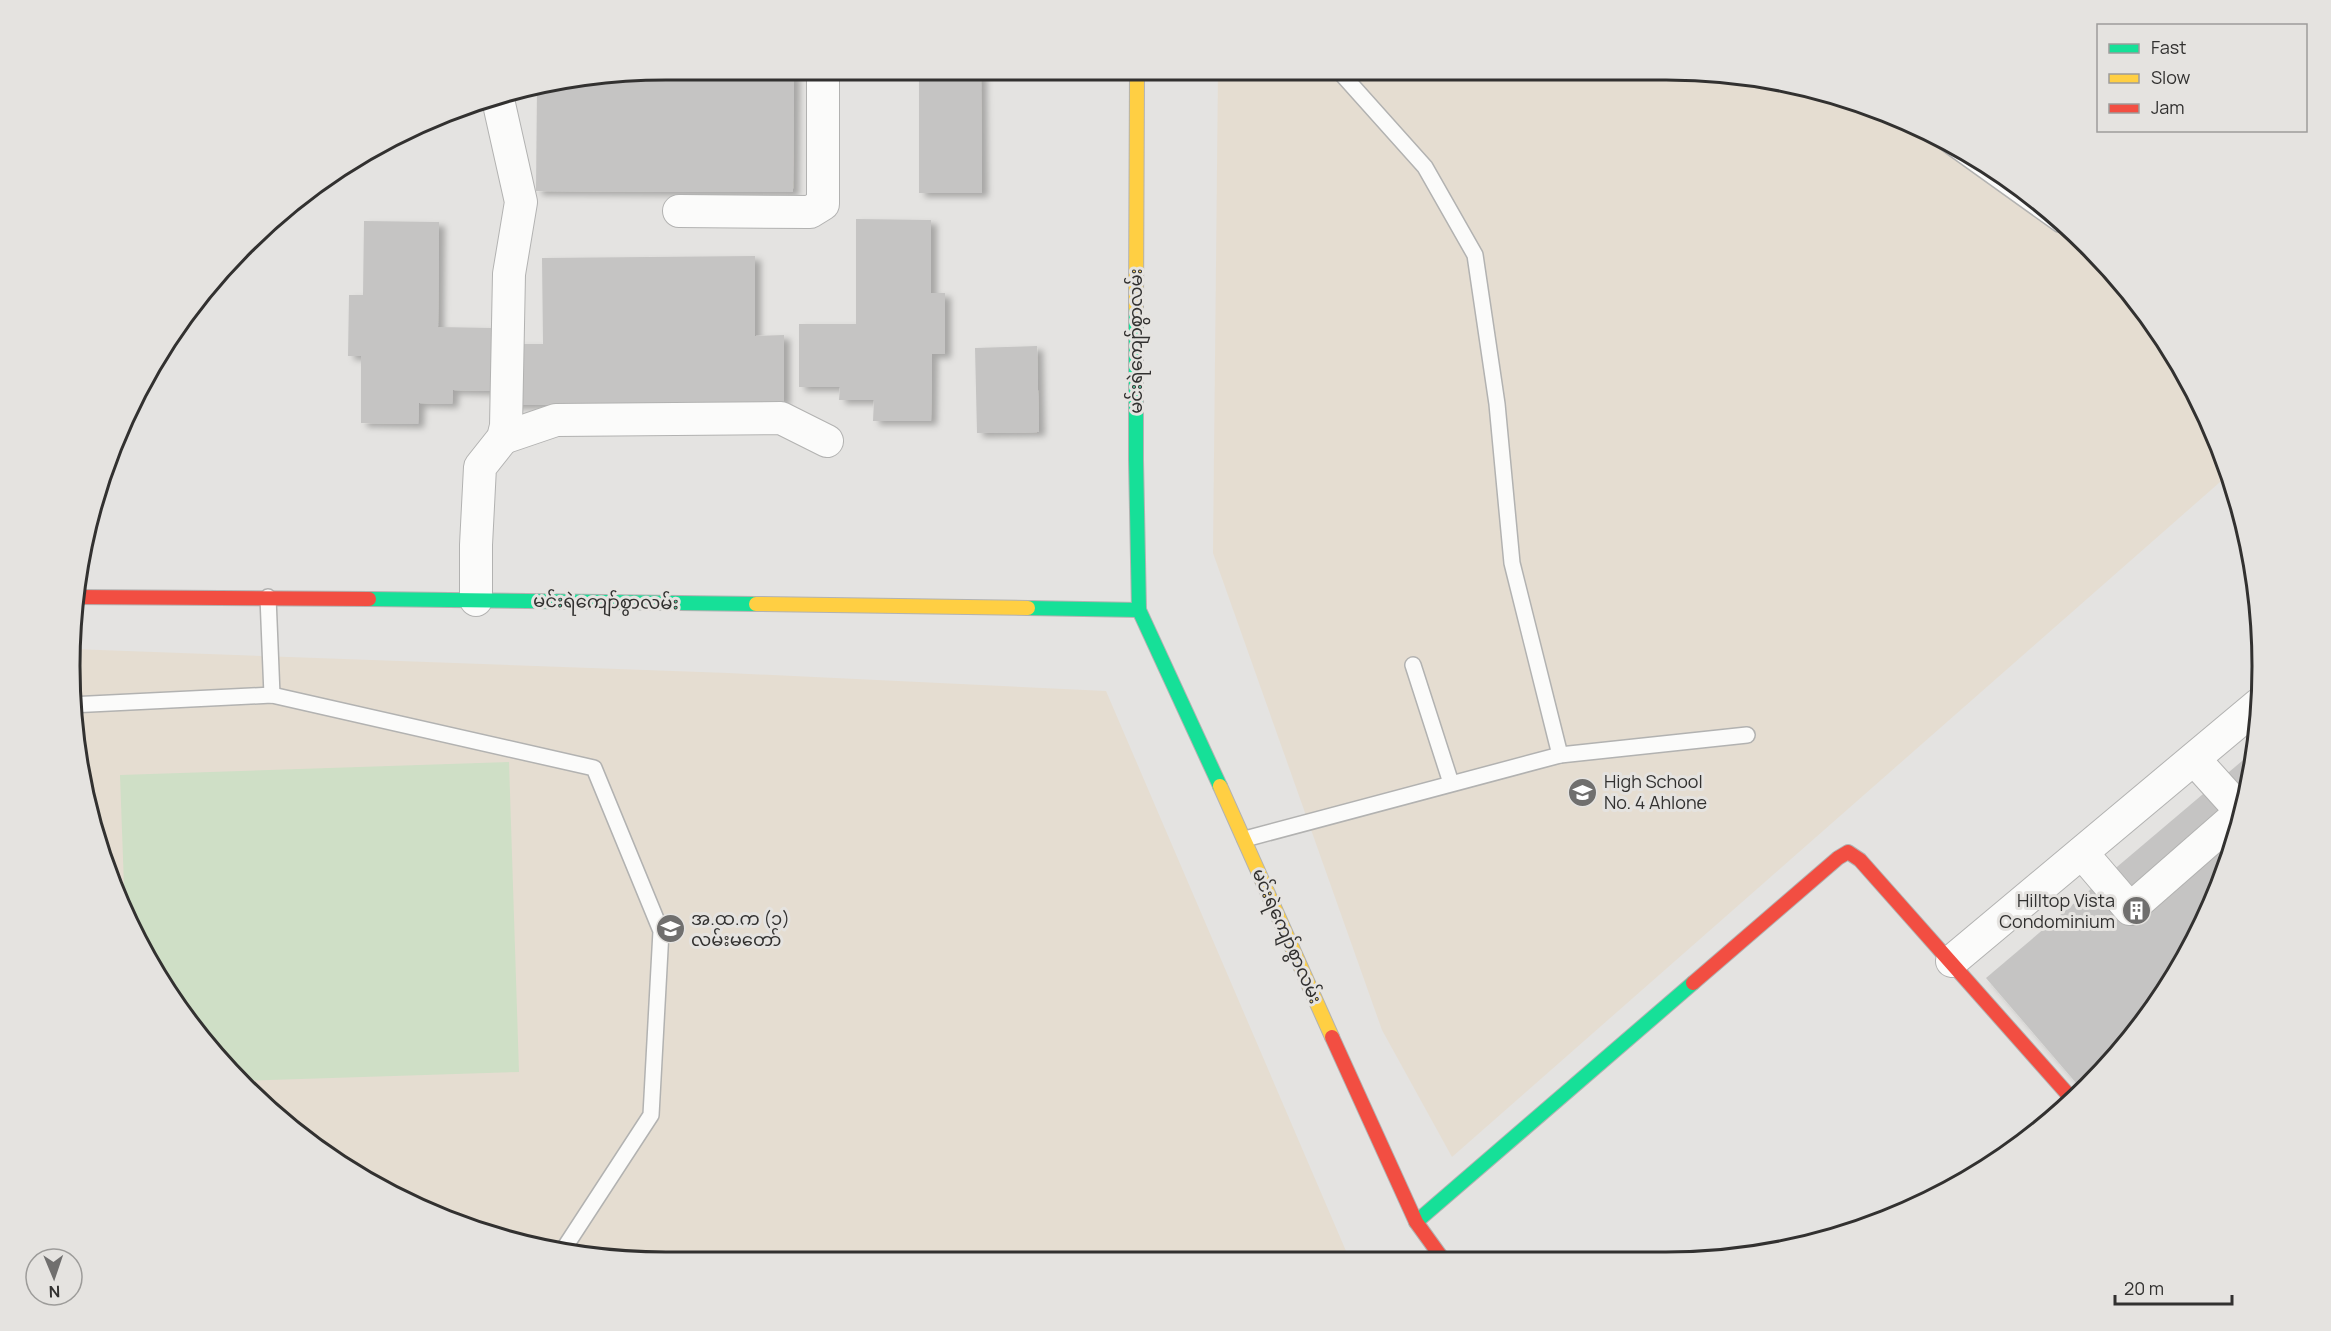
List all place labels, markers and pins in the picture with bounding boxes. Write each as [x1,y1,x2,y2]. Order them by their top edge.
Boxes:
place label: High School No. 4 Ahlone [1604,769,1707,814]
school or university icon: High School No. 4 Ahlone [1567,776,1599,808]
place label: Hilltop Vista Condominium [1999,888,2115,933]
building icon: Hilltop Vista Condominium [2120,895,2152,927]
place label: အ.ထ.က (၁) လမ်းမတော် [691,906,790,951]
school or university icon: အ.ထ.က (၁) လမ်းမတော် [654,913,686,945]

